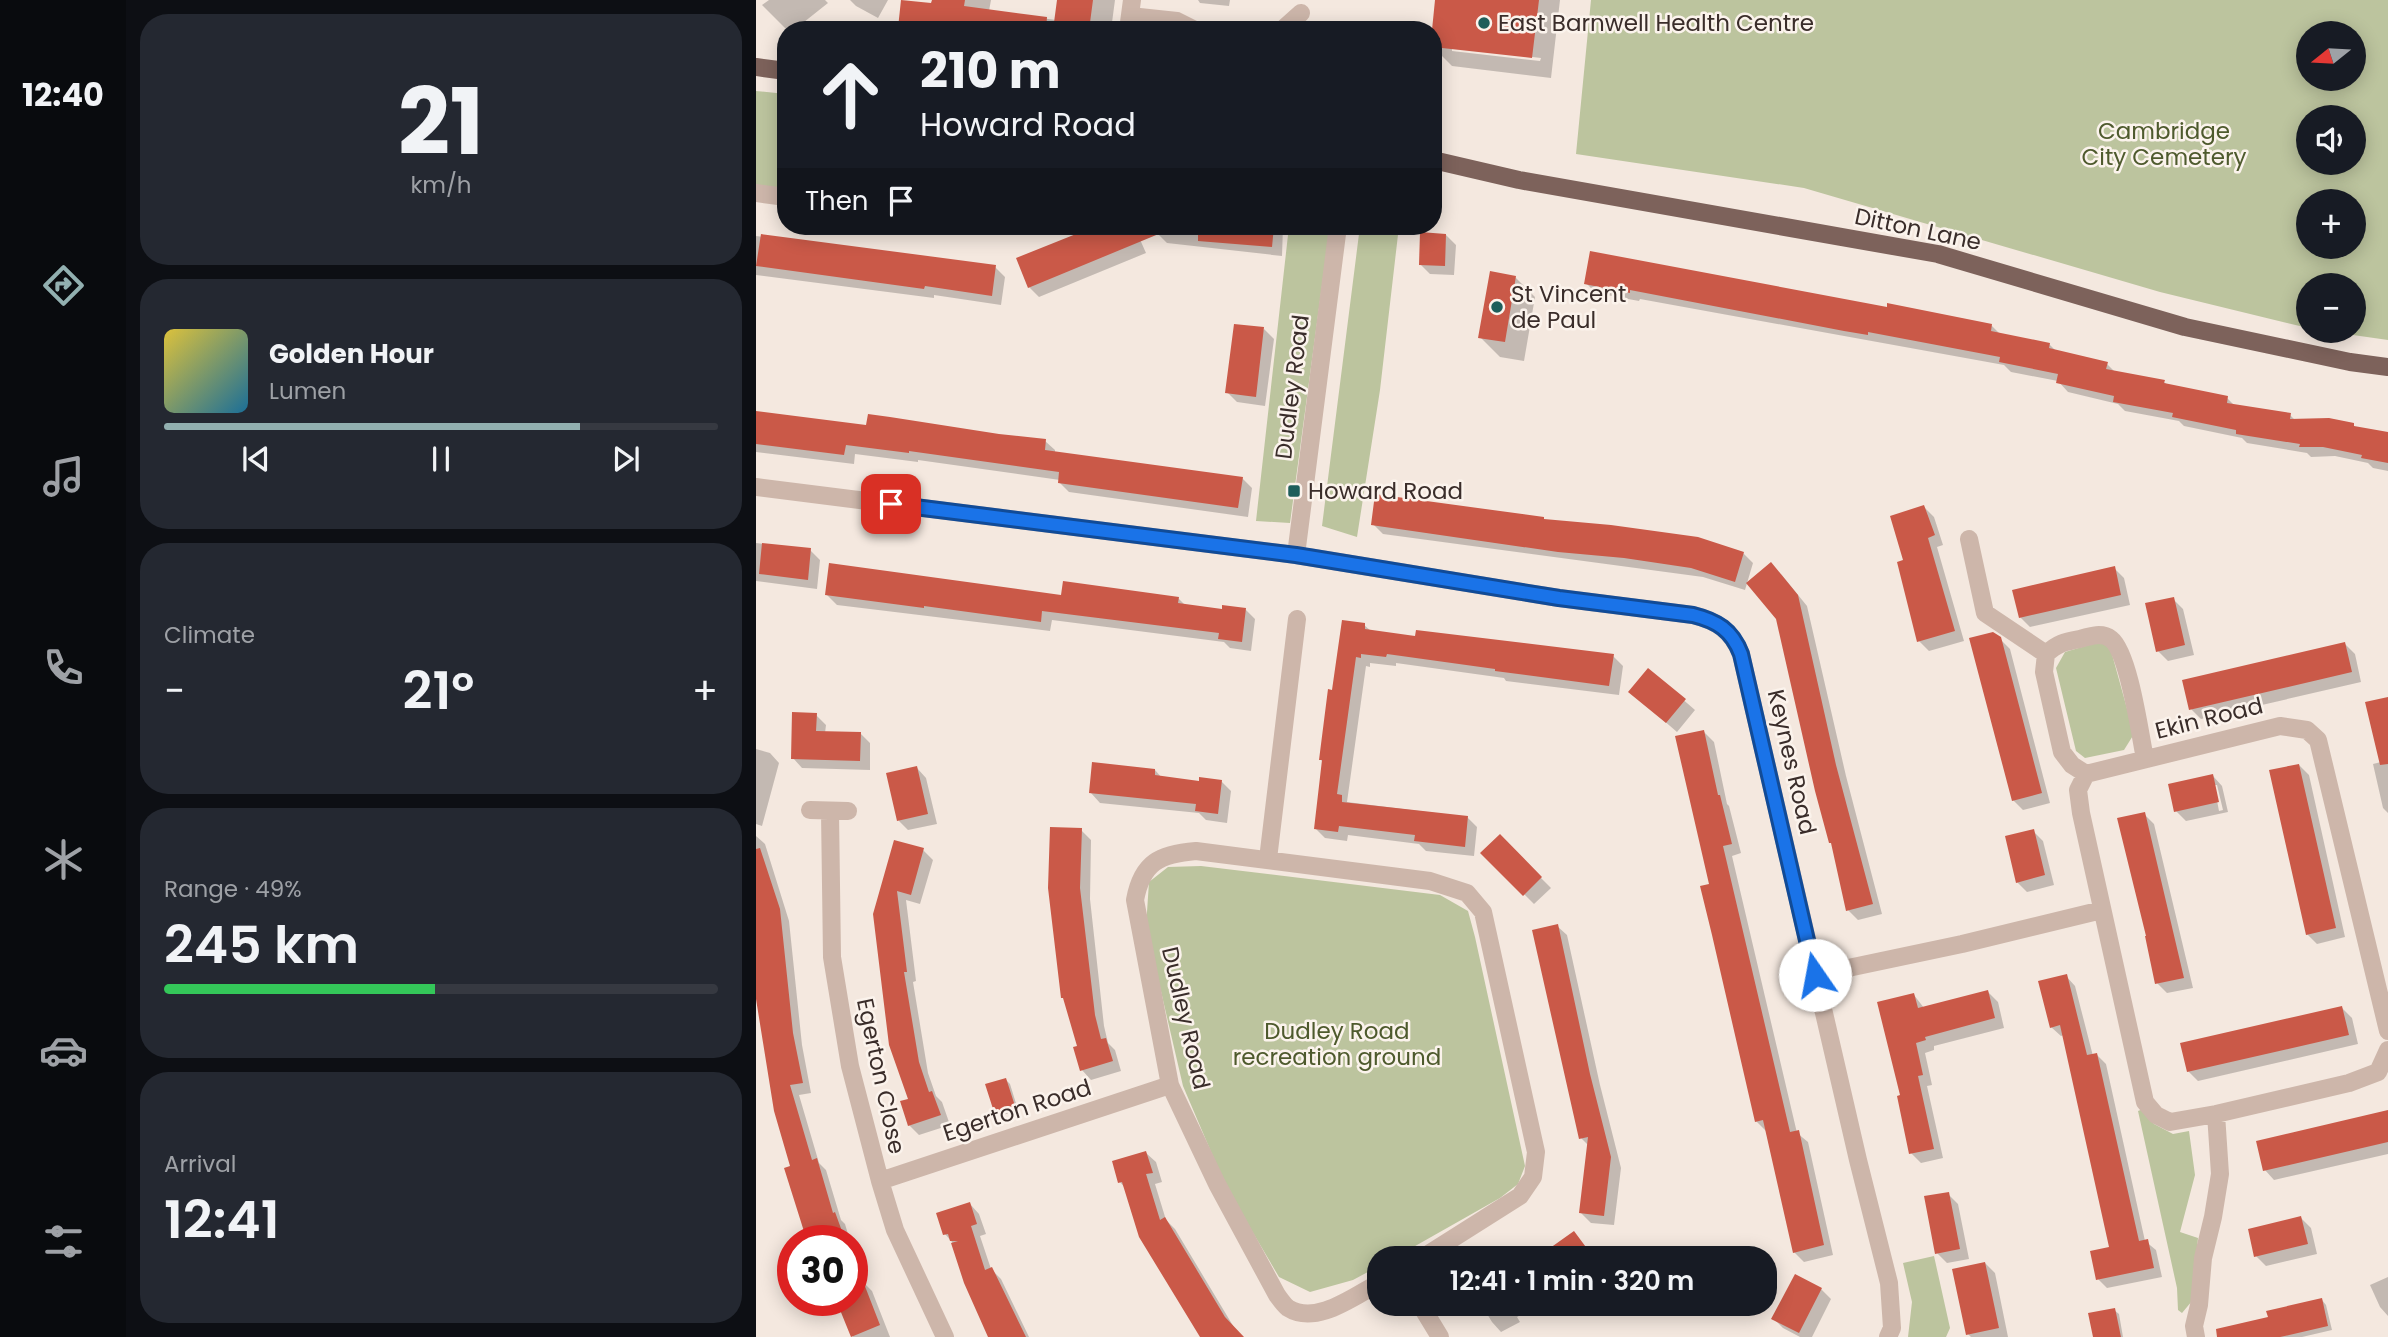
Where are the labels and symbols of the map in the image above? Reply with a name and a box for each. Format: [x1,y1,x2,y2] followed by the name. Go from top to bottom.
[1498,7,1814,39] place label: East Barnwell Health Centre
[1476,15,1492,31] marker: East Barnwell Health Centre
[2296,21,2366,91] north arrow
[2081,115,2247,173] park label: Cambridge City Cemetery
[1852,200,1984,258] street label: Ditton Lane
[1511,278,1626,336] place label: St Vincent de Paul
[1489,299,1505,315] marker: St Vincent de Paul
[1267,313,1317,461] street label: Dudley Road
[861,474,921,534] pin
[1308,475,1463,507] place label: Howard Road
[1286,483,1302,499] marker: Howard Road
[1760,686,1824,838] street label: Keynes Road
[2152,689,2266,747] street label: Ekin Road
[1778,938,1852,1012] position arrow
[1154,944,1218,1092] street label: Dudley Road
[849,995,913,1157] street label: Egerton Close
[1233,1015,1441,1073] park label: Dudley Road recreation ground
[939,1071,1095,1149] street label: Egerton Road
[777,1225,868,1316] speed limit sign: 30

